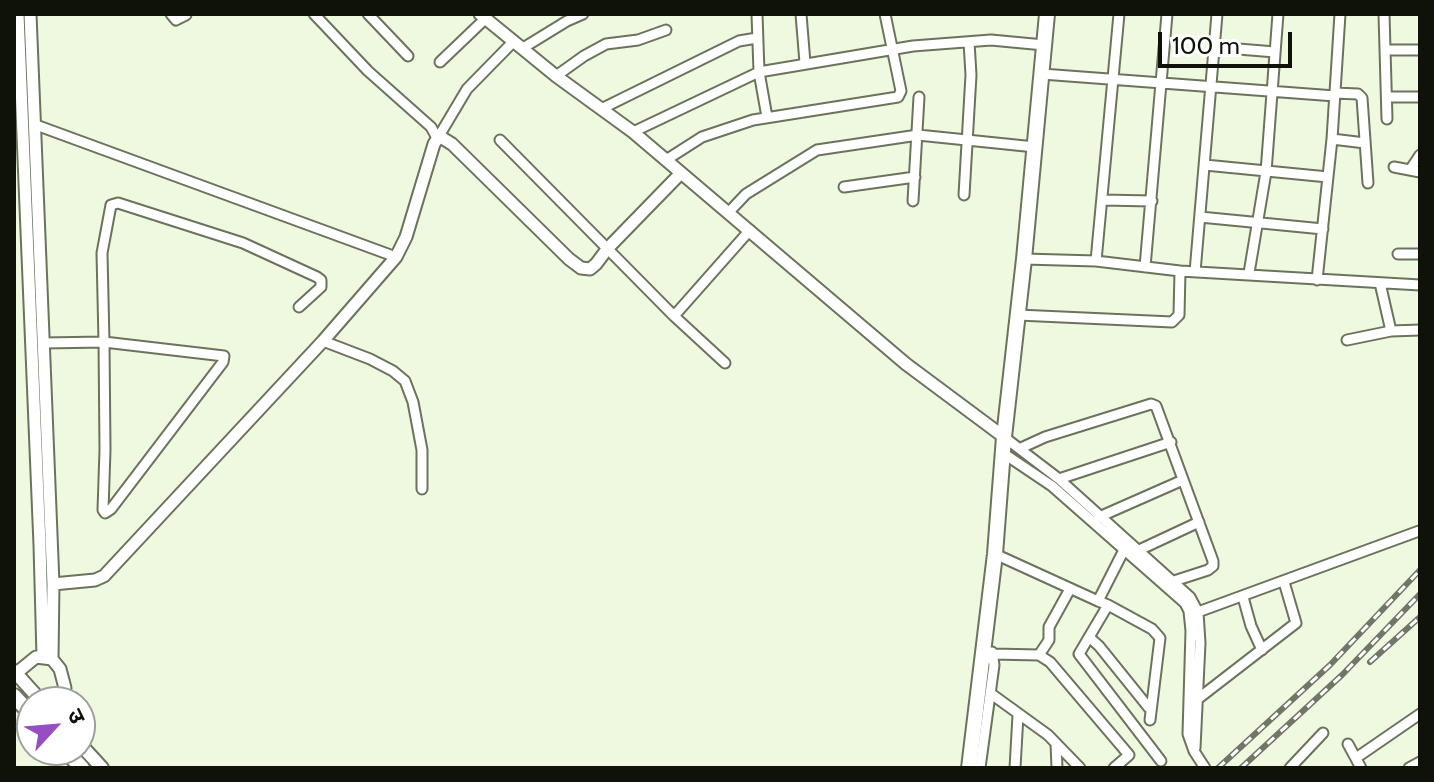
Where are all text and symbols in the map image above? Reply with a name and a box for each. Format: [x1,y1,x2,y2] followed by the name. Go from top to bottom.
[1162,16,1296,66] scale bar
[1172,31,1240,60] text: 100 m
[16,686,96,766] north arrow
[61,704,91,728] text: उ

